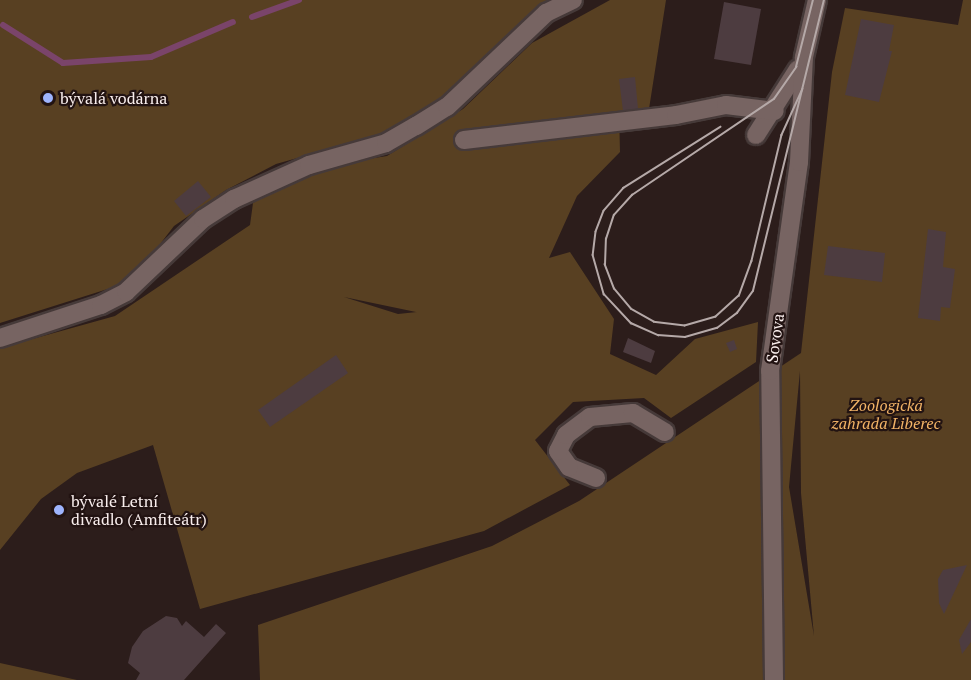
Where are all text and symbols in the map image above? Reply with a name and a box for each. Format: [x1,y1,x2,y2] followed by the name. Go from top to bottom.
[60,88,167,108] place label: bývalá vodárna
[41,91,55,105] marker: bývalá vodárna
[762,312,788,364] street label: Sovova
[832,395,940,433] park label: Zoologická zahrada Liberec
[71,491,207,529] place label: bývalé Letní divadlo (Amfiteátr)
[52,503,66,517] marker: bývalé Letní divadlo (Amfiteátr)

